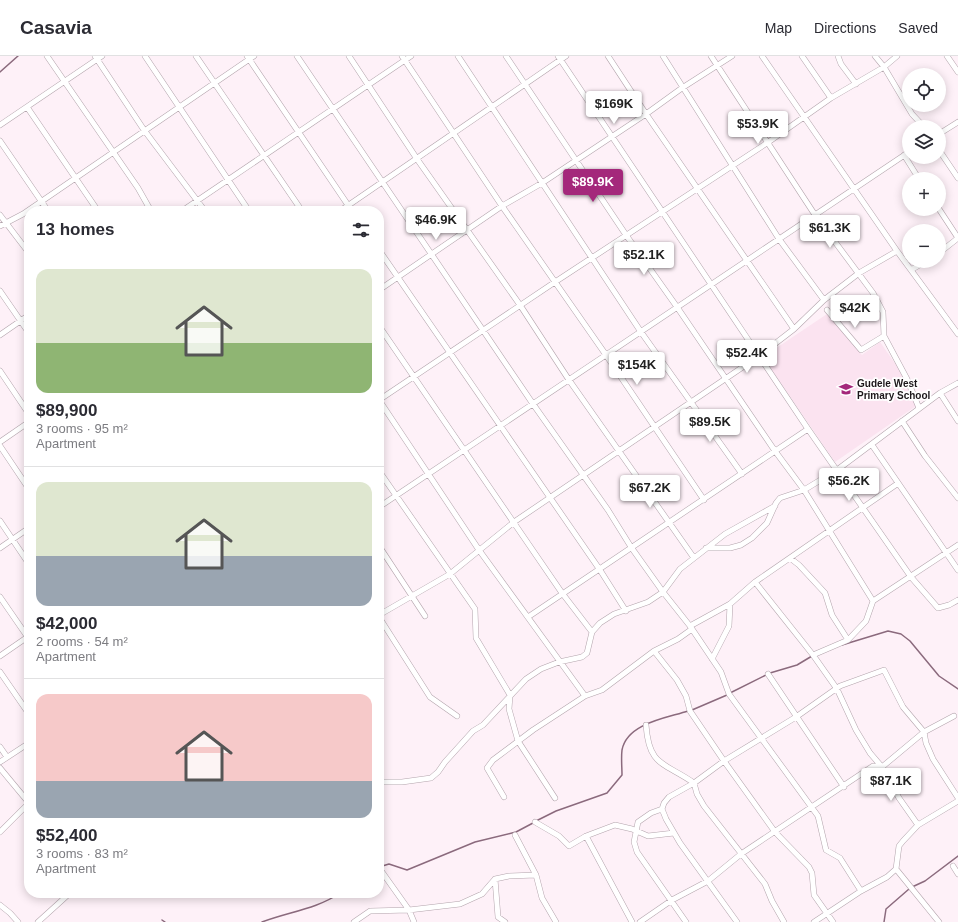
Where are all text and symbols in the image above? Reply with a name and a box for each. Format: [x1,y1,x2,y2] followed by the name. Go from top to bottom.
[20,17,92,38] text: Casavia
[765,20,792,36] text: Map
[814,20,876,36] text: Directions
[898,20,938,36] text: Saved
[902,68,946,268] map controls
[902,68,946,112] button: locate
[586,91,642,125] pin: $169K
[595,96,633,111] text: $169K
[725,111,791,145] pin: $53.9K
[737,116,779,131] text: $53.9K
[902,120,946,164] button: layers
[560,169,626,203] pin: $89.9K
[902,172,946,216] button: +
[572,174,614,189] text: $89.9K
[403,207,469,241] pin: $46.9K
[415,212,457,227] text: $46.9K
[797,215,863,249] pin: $61.3K
[350,219,372,241] icon: filters
[36,220,114,239] text: 13 homes
[809,220,851,235] text: $61.3K
[902,224,946,268] button: −
[611,242,677,276] pin: $52.1K
[623,247,665,262] text: $52.1K
[168,295,240,367] icon: home
[831,295,879,329] pin: $42K
[839,300,871,315] text: $42K
[714,340,780,374] pin: $52.4K
[726,345,768,360] text: $52.4K
[609,352,665,386] pin: $154K
[618,357,656,372] text: $154K
[857,378,931,401] place label: Gudele West Primary School
[838,381,854,397] school or university icon: Gudele West Primary School
[36,401,97,420] text: $89,900
[677,409,743,443] pin: $89.5K
[689,414,731,429] text: $89.5K
[36,421,128,436] text: 3 rooms · 95 m²
[36,436,96,451] text: Apartment
[816,468,882,502] pin: $56.2K
[828,473,870,488] text: $56.2K
[617,475,683,509] pin: $67.2K
[629,480,671,495] text: $67.2K
[168,508,240,580] icon: home
[36,614,97,633] text: $42,000
[36,634,128,649] text: 2 rooms · 54 m²
[36,649,96,664] text: Apartment
[168,720,240,792] icon: home
[858,768,924,802] pin: $87.1K
[870,773,912,788] text: $87.1K
[36,826,97,845] text: $52,400
[36,846,128,861] text: 3 rooms · 83 m²
[36,861,96,876] text: Apartment

